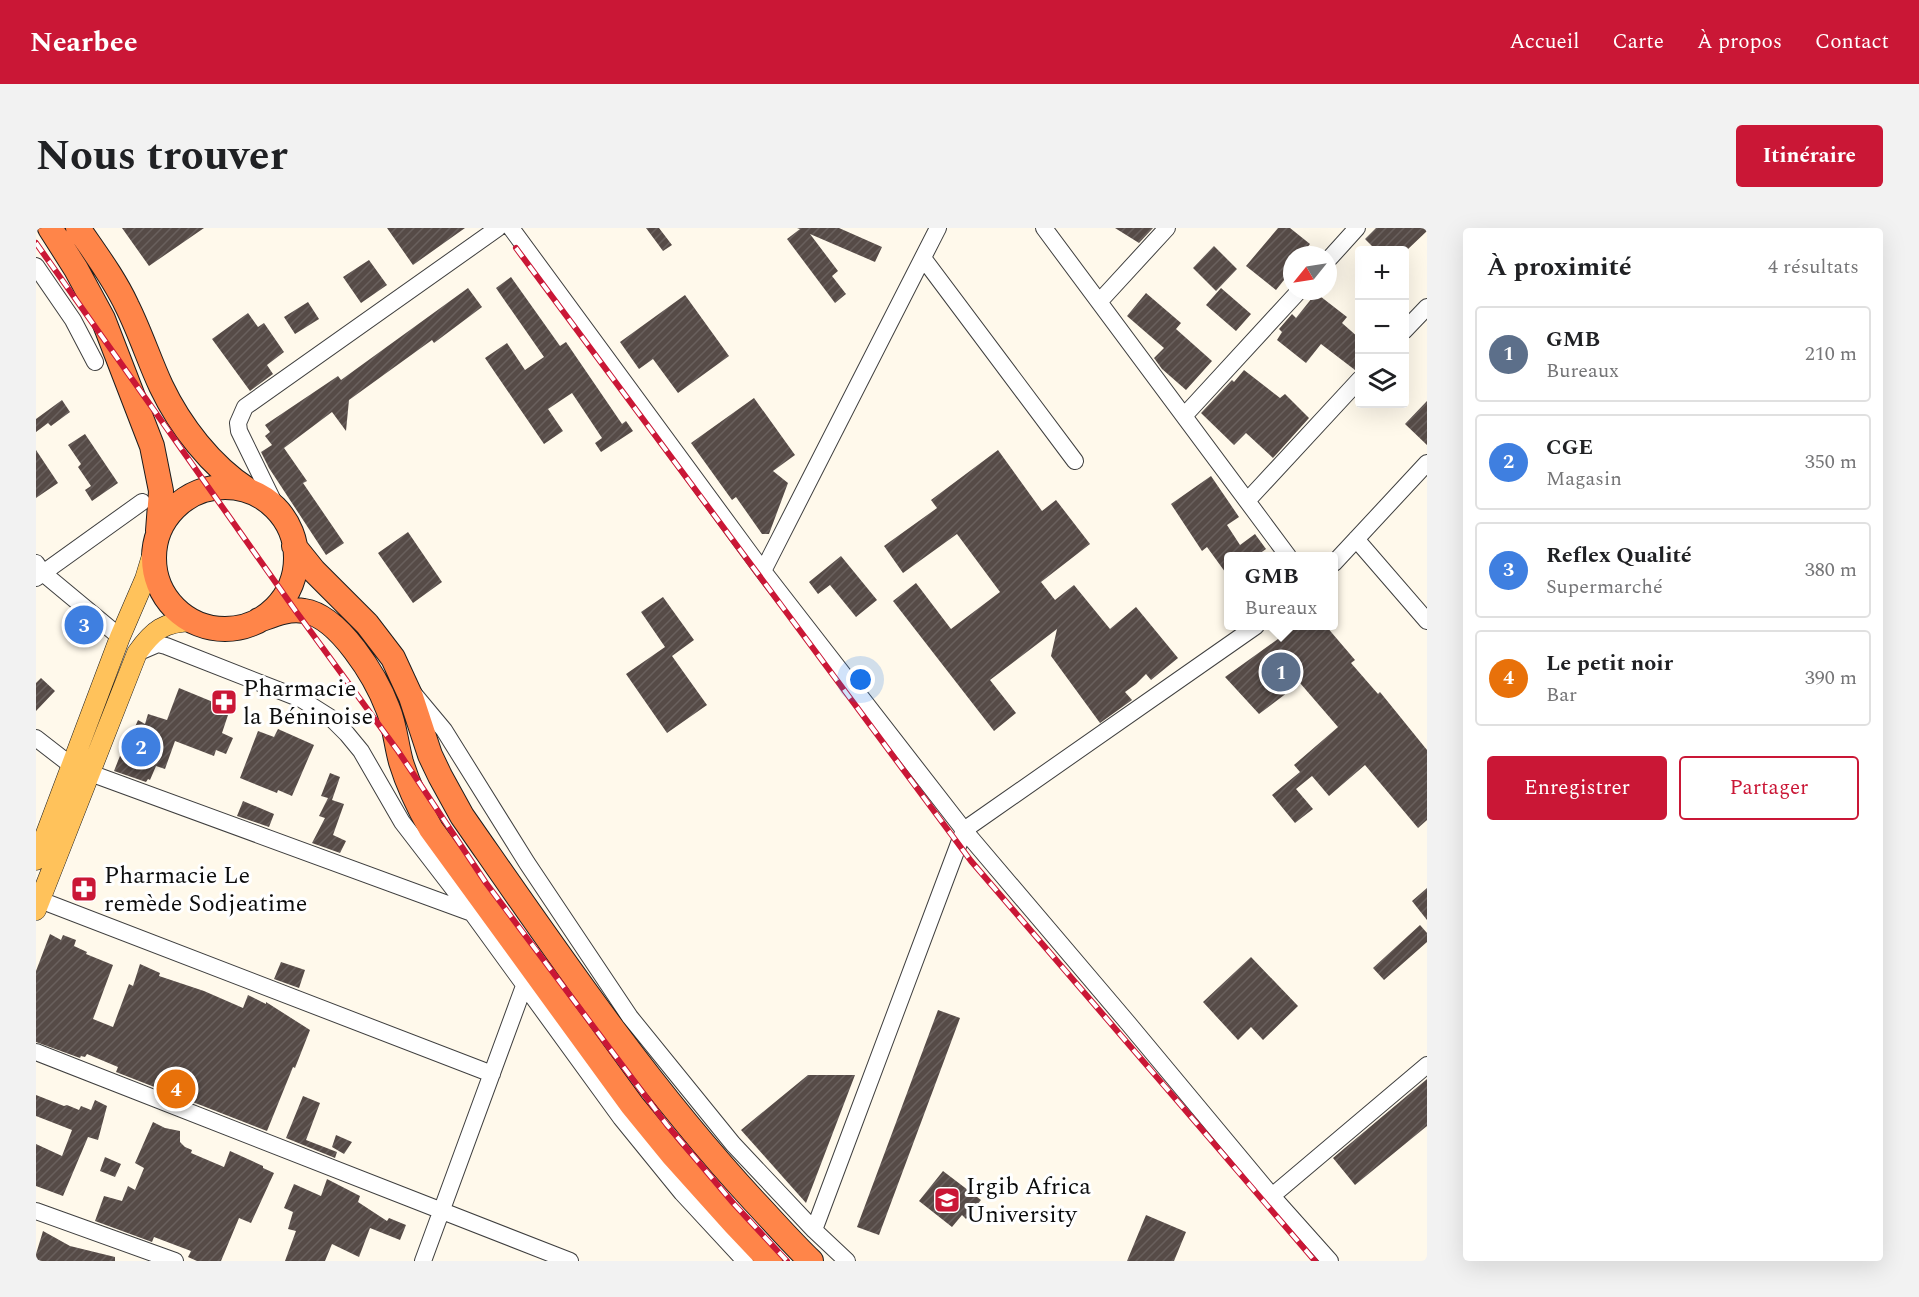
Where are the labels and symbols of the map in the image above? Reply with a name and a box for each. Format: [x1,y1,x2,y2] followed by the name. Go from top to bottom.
[1283,246,1337,300] north arrow
[64,602,104,648] pin: 3
[1262,650,1300,694] pin: 1
[846,665,875,694] your location
[243,671,373,735] place label: Pharmacie la Béninoise
[209,687,239,717] pharmacy icon: Pharmacie la Béninoise
[122,724,160,770] pin: 2
[104,858,307,922] place label: Pharmacie Le remède Sodjeatime
[69,874,99,904] pharmacy icon: Pharmacie Le remède Sodjeatime
[156,1066,196,1112] pin: 4
[966,1169,1091,1233] place label: Irgib Africa University
[932,1185,962,1215] school or university icon: Irgib Africa University

